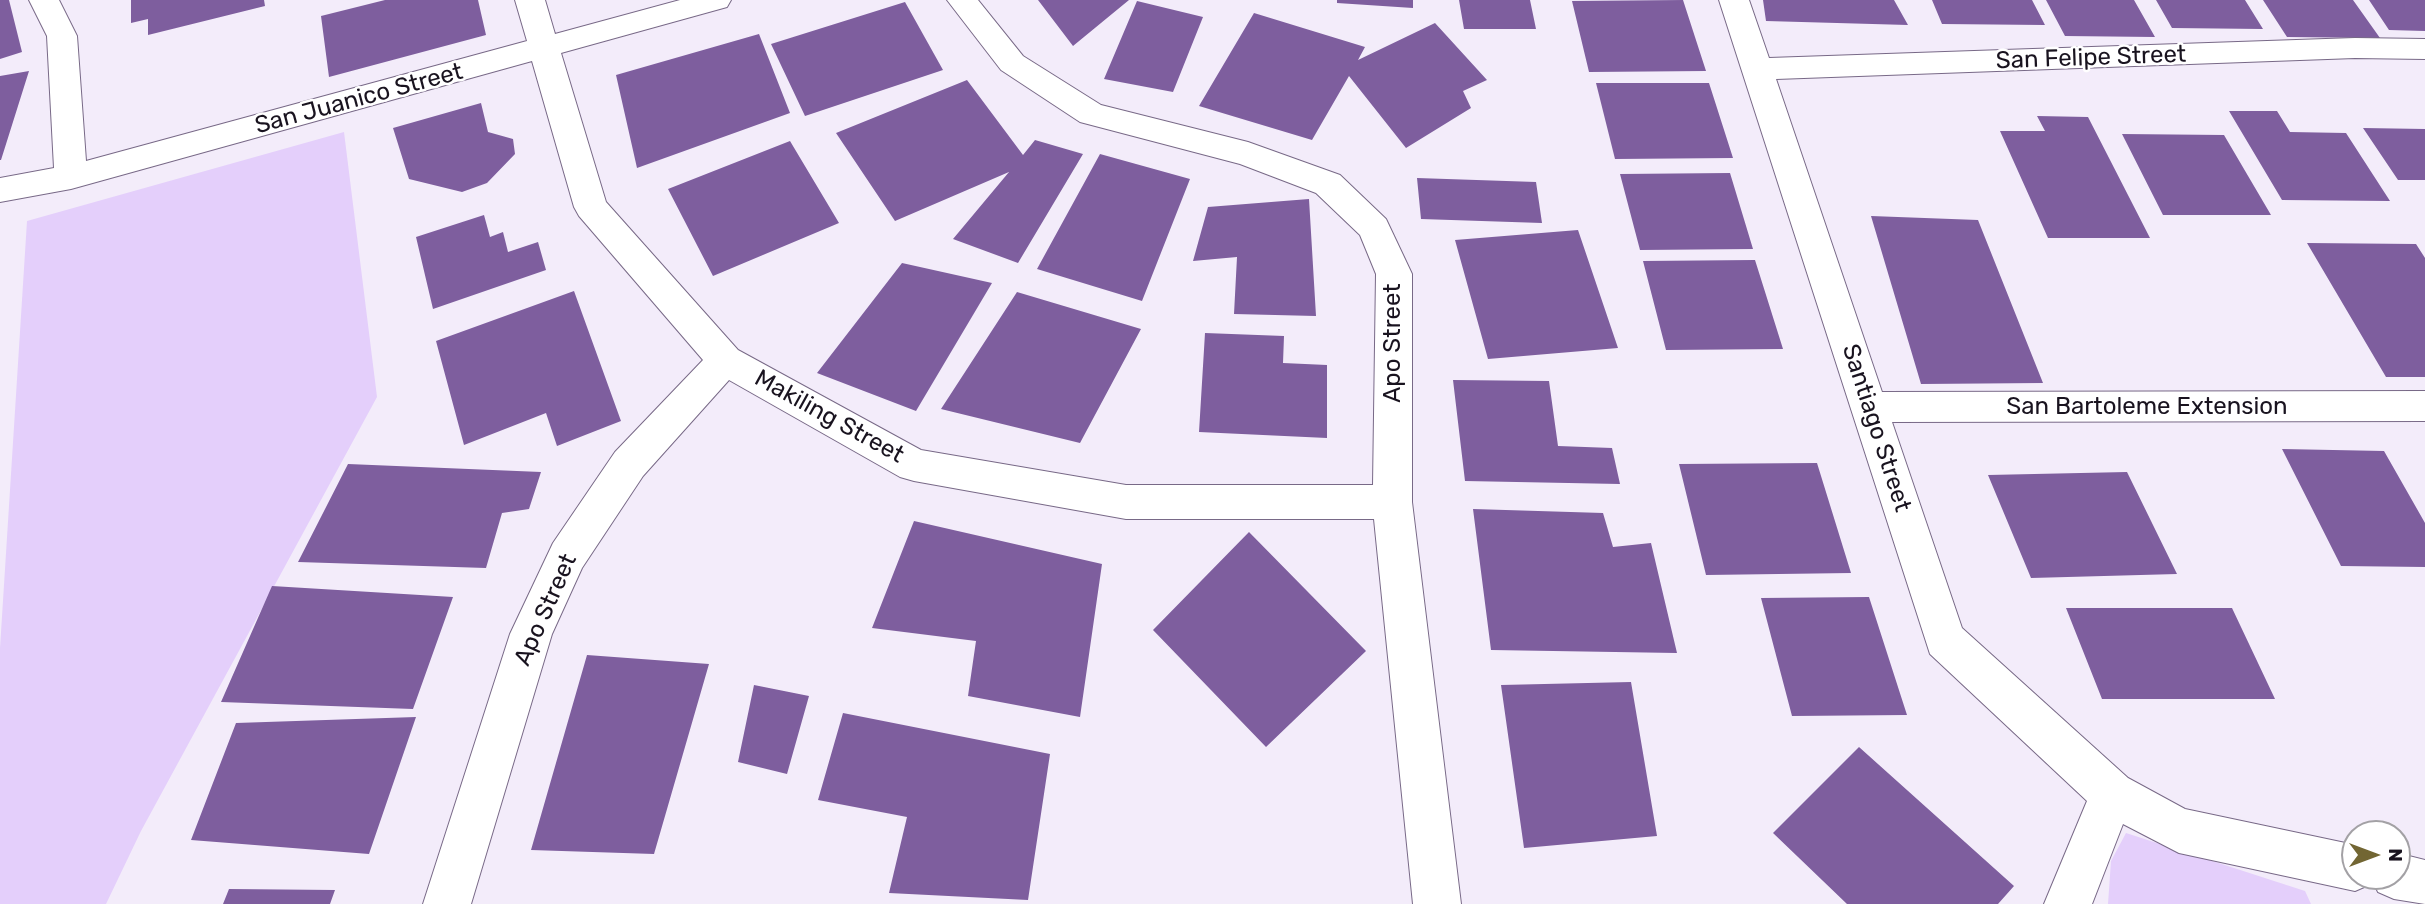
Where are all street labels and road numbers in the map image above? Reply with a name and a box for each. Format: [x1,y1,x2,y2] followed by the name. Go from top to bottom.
[1995,40,2187,76] street label: San Felipe Street
[252,57,466,141] street label: San Juanico Street
[1379,283,1407,403] street label: Apo Street
[1835,341,1917,515] street label: Santiago Street
[749,364,909,470] street label: Makiling Street
[2006,393,2288,421] street label: San Bartoleme Extension
[509,550,583,670] street label: Apo Street

